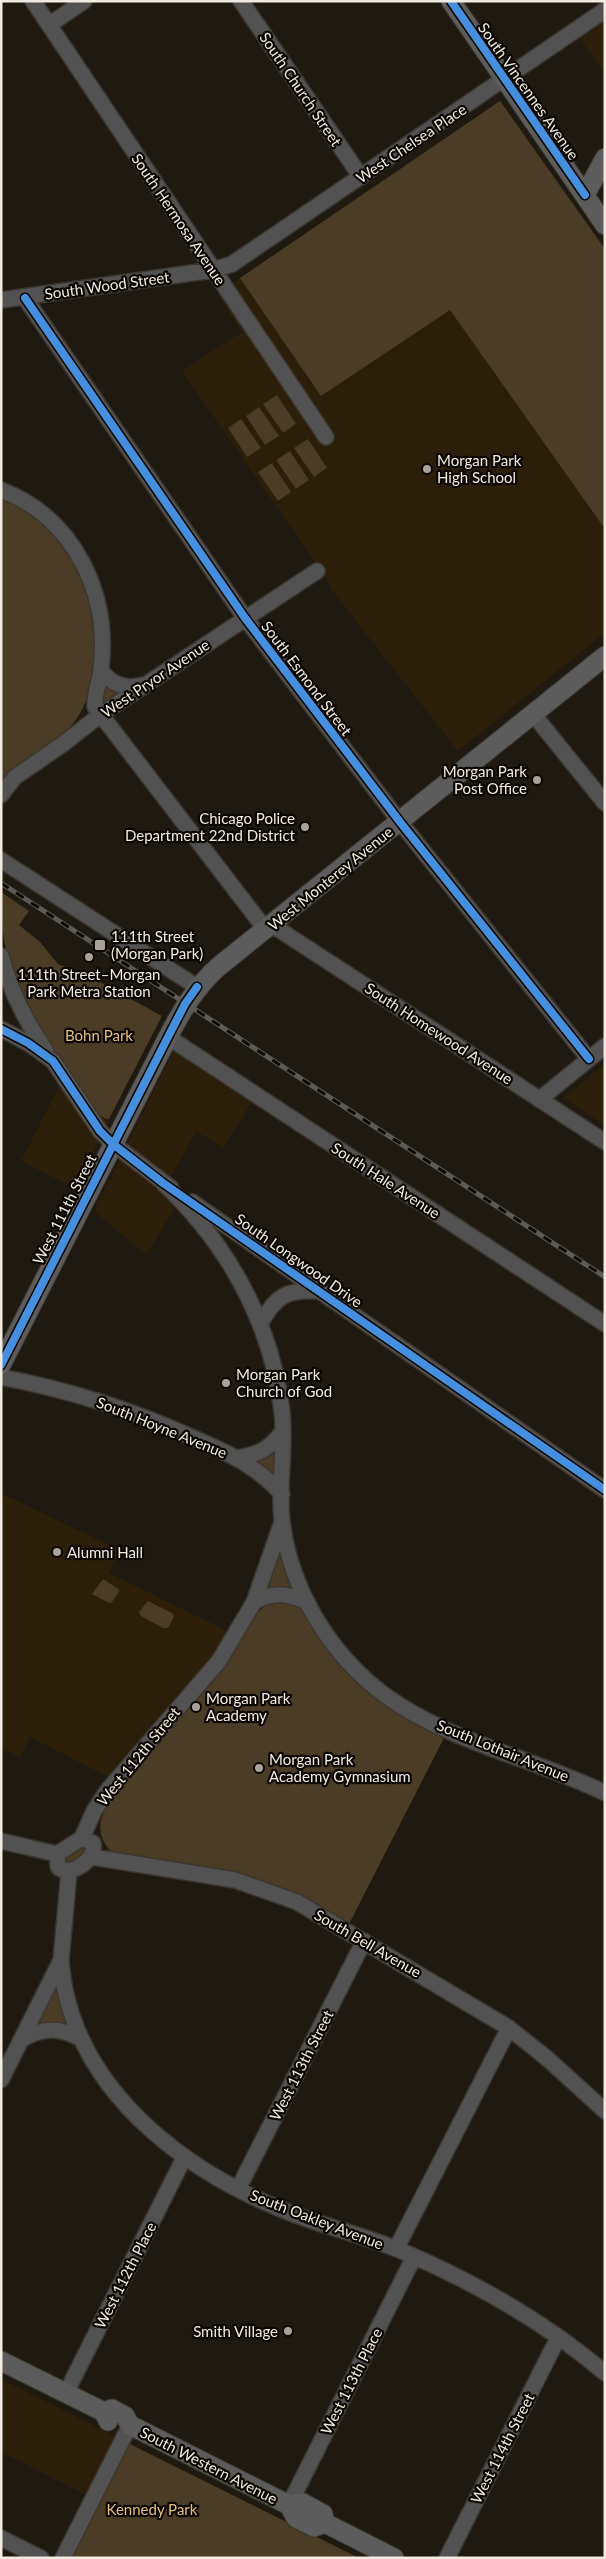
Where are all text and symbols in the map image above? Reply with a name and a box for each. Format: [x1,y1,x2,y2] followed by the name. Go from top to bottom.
[475,19,583,163] street label: South Vincennes Avenue
[256,29,346,150] street label: South Church Street
[353,99,469,186] street label: West Chelsea Place
[128,150,230,288] street label: South Hermosa Avenue
[43,267,171,303] street label: South Wood Street
[437,451,522,486] place label: Morgan Park High School
[421,463,433,475] marker: Morgan Park High School
[258,617,356,739] street label: South Esmond Street
[97,635,213,721] street label: West Pryor Avenue
[443,762,527,797] place label: Morgan Park Post Office
[531,774,543,786] marker: Morgan Park Post Office
[125,809,296,844] place label: Chicago Police Department 22nd District
[299,821,311,833] marker: Chicago Police Department 22nd District
[264,822,396,934] street label: West Monterey Avenue
[111,927,203,962] place label: 111th Street (Morgan Park)
[93,938,107,952] marker: 111th Street (Morgan Park)
[83,951,95,963] marker: 111th Street–Morgan Park Metra Station
[18,965,161,1000] place label: 111th Street–Morgan Park Metra Station
[362,978,516,1088] street label: South Homewood Avenue
[65,1026,133,1044] park label: Bohn Park
[328,1138,444,1222] street label: South Hale Avenue
[28,1150,100,1267] street label: West 111th Street
[232,1209,366,1311] street label: South Longwood Drive
[236,1365,332,1400] place label: Morgan Park Church of God
[220,1377,232,1389] marker: Morgan Park Church of God
[94,1393,230,1461] street label: South Hoyne Avenue
[67,1543,143,1561] place label: Alumni Hall
[51,1546,63,1558] marker: Alumni Hall
[206,1689,291,1724] place label: Morgan Park Academy
[190,1701,202,1713] marker: Morgan Park Academy
[93,1703,184,1809] street label: West 112th Street
[434,1715,572,1785] street label: South Lothair Avenue
[269,1750,411,1785] place label: Morgan Park Academy Gymnasium
[253,1762,265,1774] marker: Morgan Park Academy Gymnasium
[311,1905,425,1981] street label: South Bell Avenue
[265,2006,337,2123] street label: West 113th Street
[248,2185,386,2253] street label: South Oakley Avenue
[90,2219,160,2331] street label: West 112th Place
[193,2322,278,2340] place label: Smith Village
[282,2325,294,2337] marker: Smith Village
[316,2325,386,2437] street label: West 113th Place
[466,2389,538,2506] street label: West 114th Street
[137,2423,281,2507] street label: South Western Avenue
[107,2500,198,2518] park label: Kennedy Park

